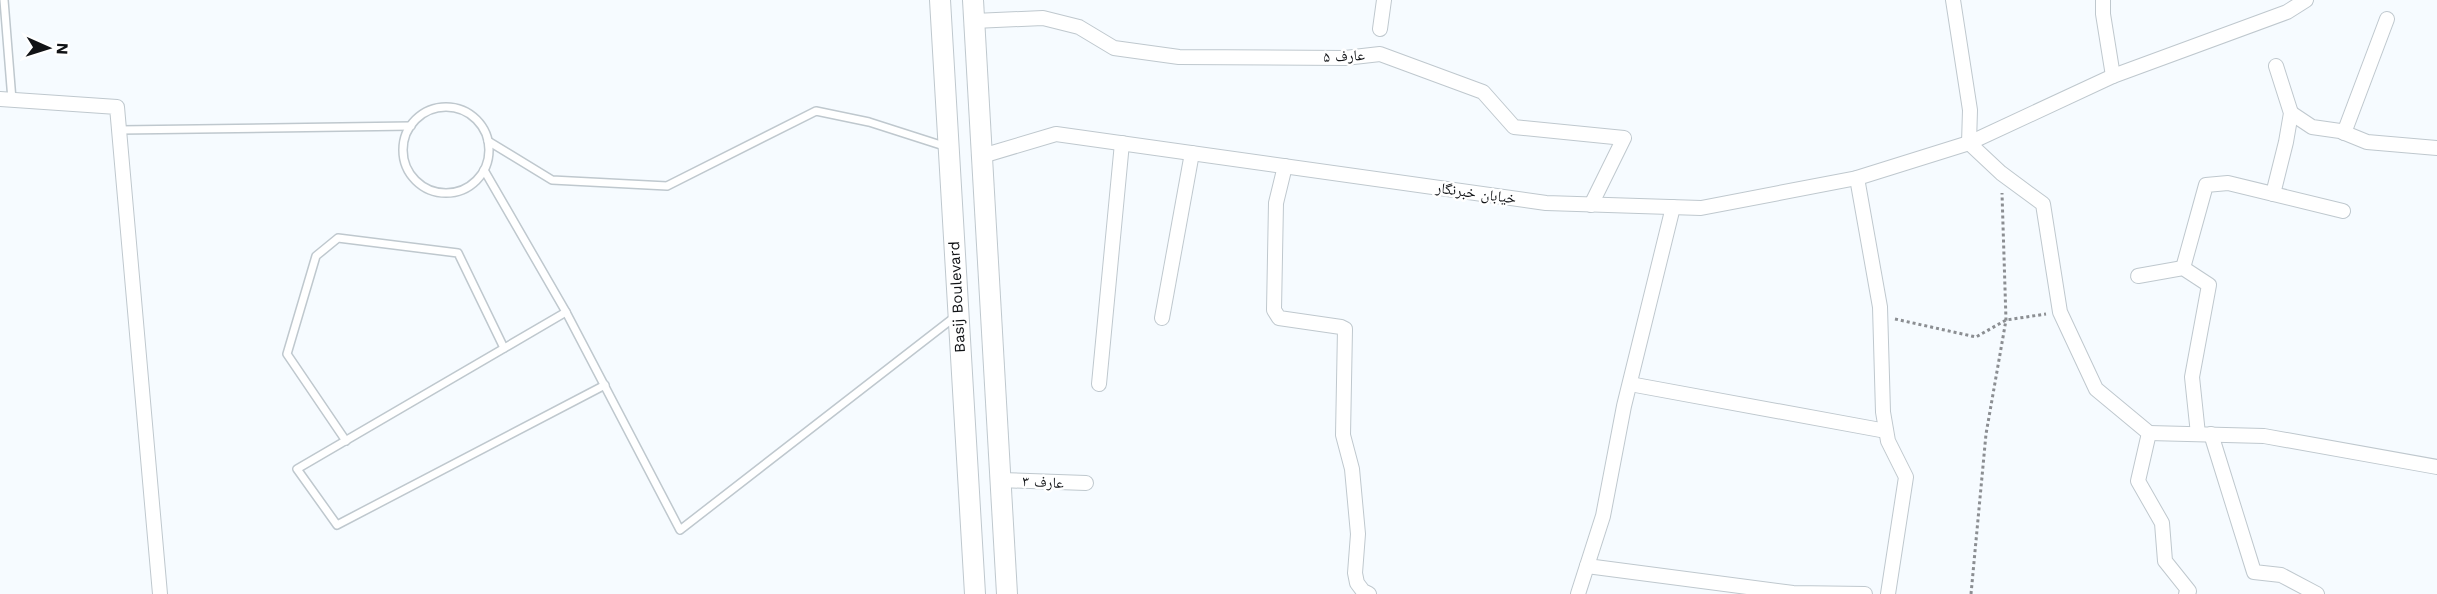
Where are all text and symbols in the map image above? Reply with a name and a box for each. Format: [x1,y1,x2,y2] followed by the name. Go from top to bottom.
[18,18,78,78] north arrow
[53,42,72,55] text: N
[1323,46,1366,66] street label: عارف ۵
[1433,178,1518,209] street label: خیابان خبرنگار
[945,241,969,353] street label: Basij Boulevard
[1022,472,1065,492] street label: عارف ۳

